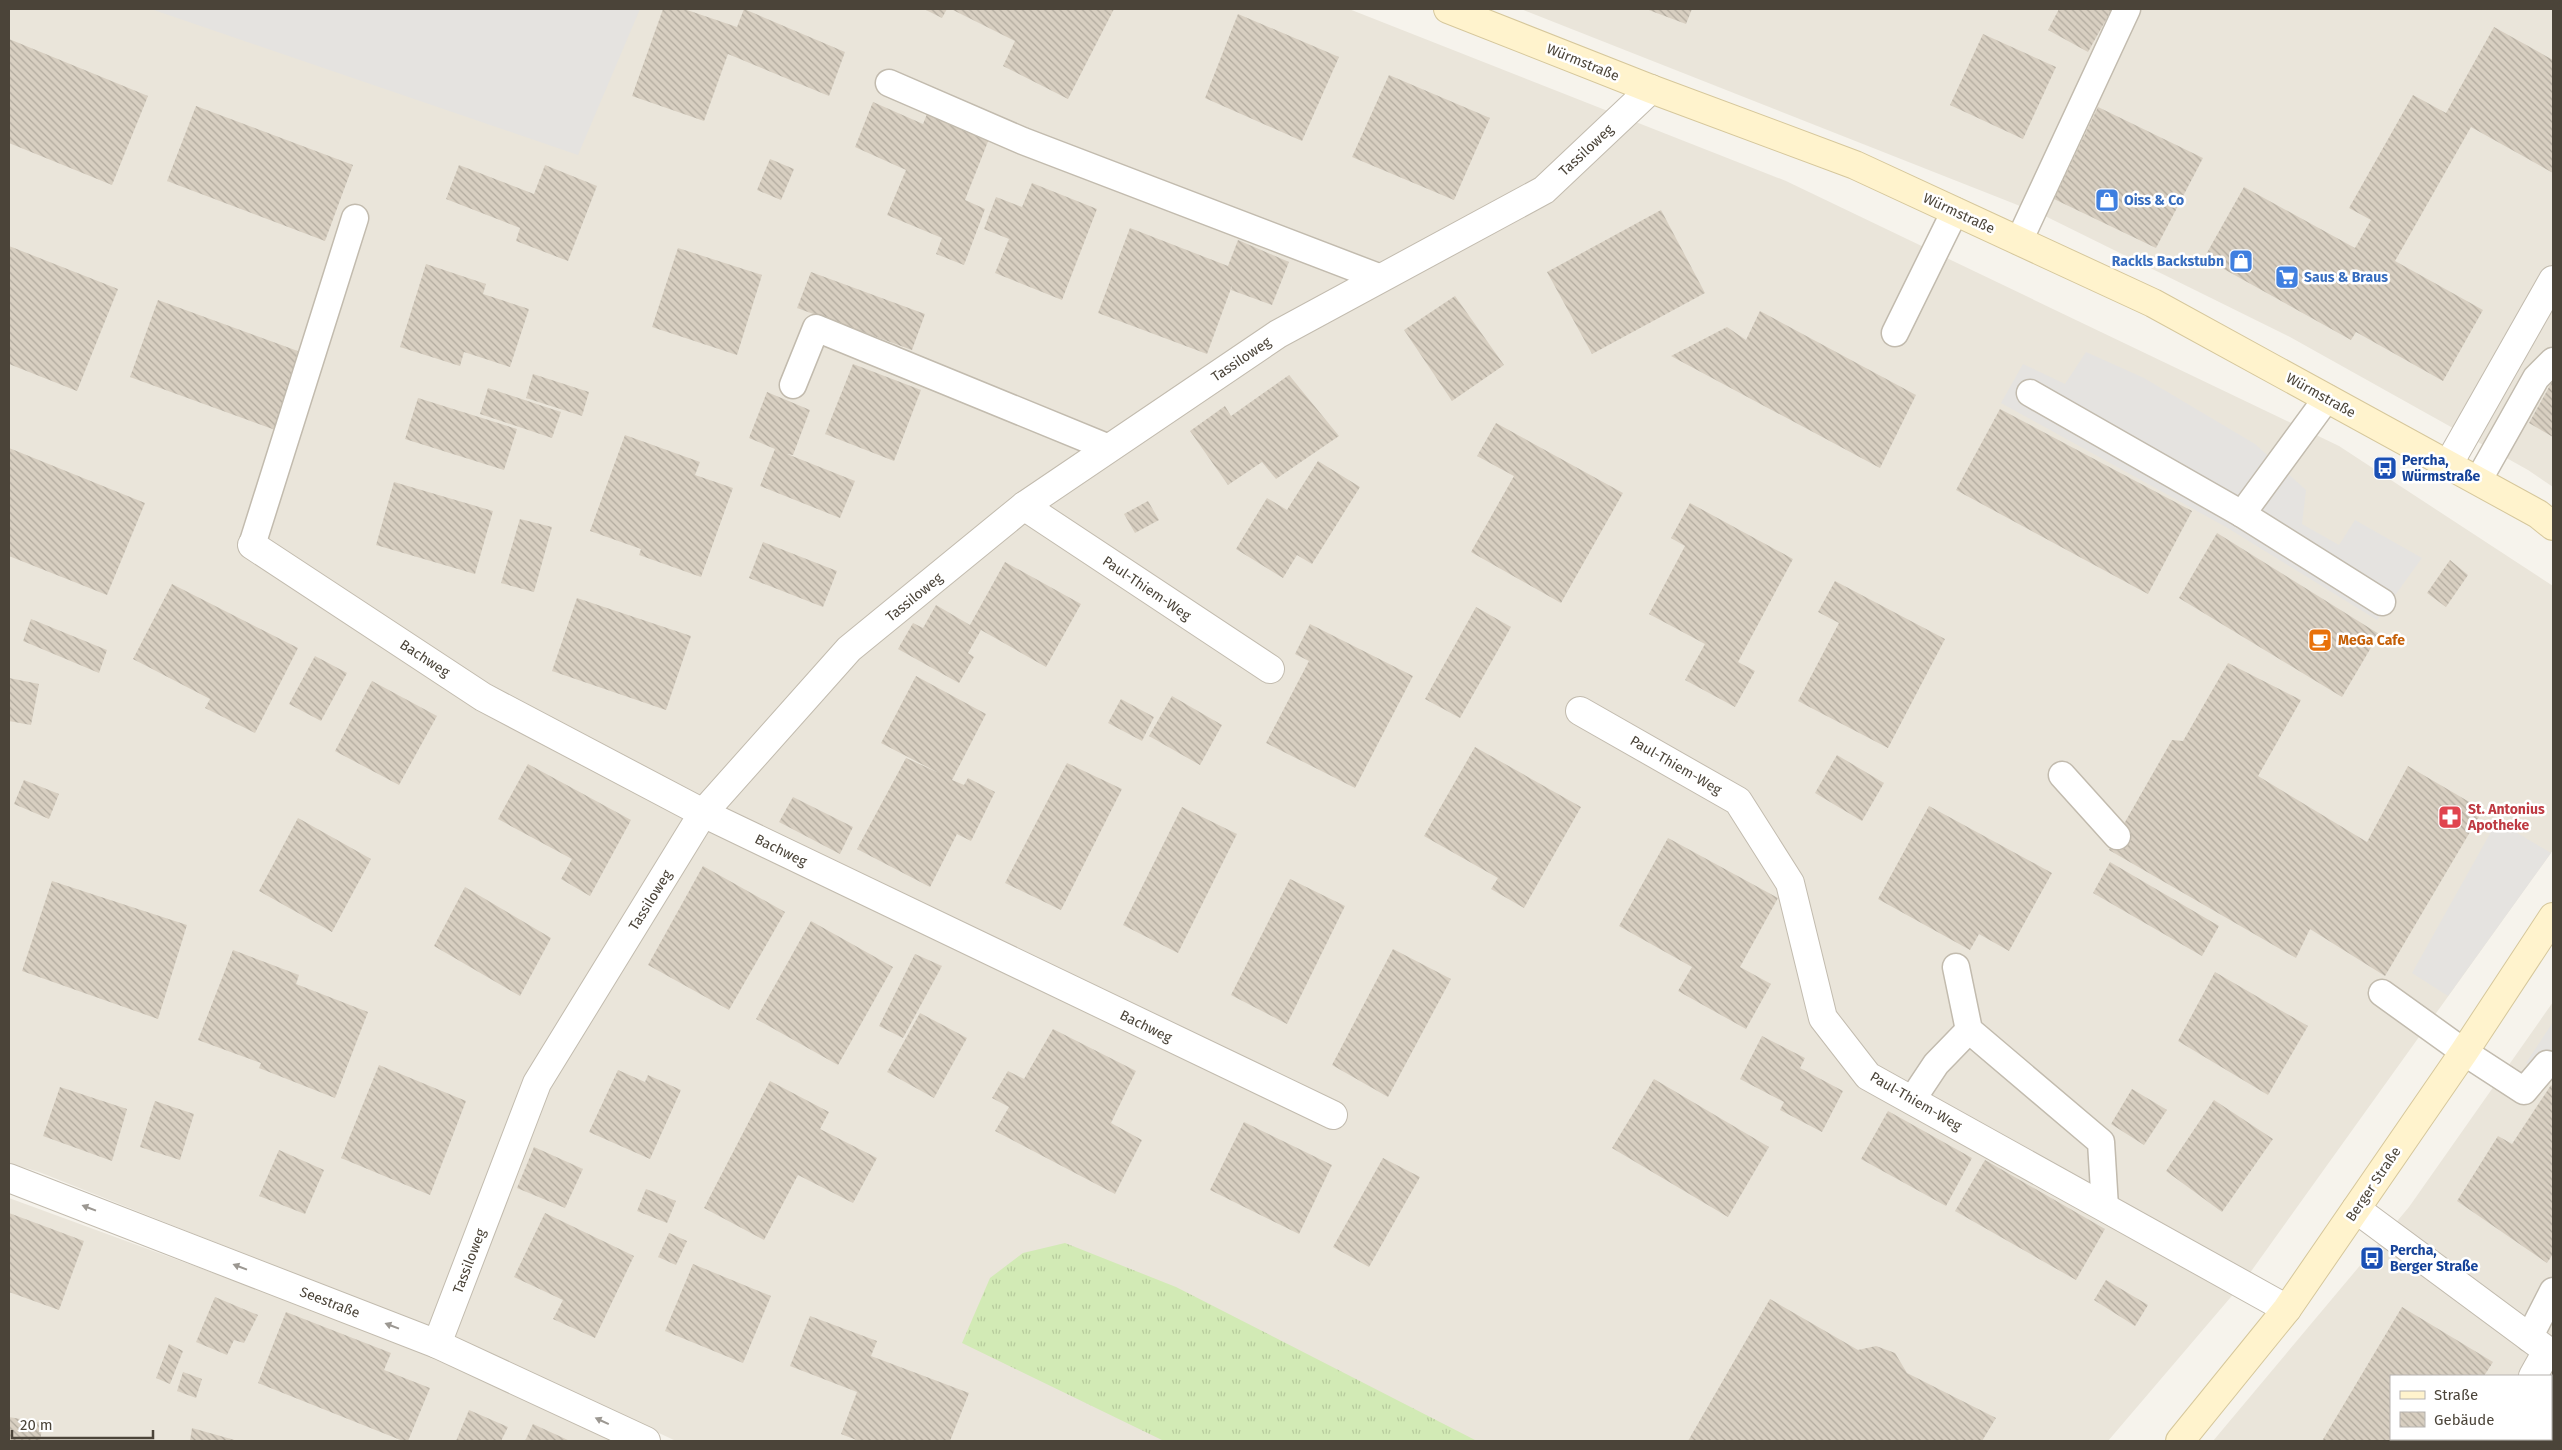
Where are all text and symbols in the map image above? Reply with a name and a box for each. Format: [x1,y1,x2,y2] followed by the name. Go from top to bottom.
[1544,40,1622,85] street label: Würmstraße
[1556,120,1618,180] street label: Tassiloweg
[2094,187,2120,213] shop icon: Oiss & Co
[1920,189,1997,237] street label: Würmstraße
[2124,192,2184,209] place label: Oiss & Co
[2228,248,2254,274] shop icon: Rackls Backstubn
[2112,253,2224,270] place label: Rackls Backstubn
[2274,264,2300,290] supermarket icon: Saus & Braus
[2304,269,2388,286] place label: Saus & Braus
[1208,333,1275,385] street label: Tassiloweg
[2283,369,2359,422] street label: Würmstraße
[2402,452,2481,485] place label: Percha, Würmstraße
[2372,455,2398,481] bus stop icon: Percha, Würmstraße
[1099,553,1195,625] street label: Paul-Thiem-Weg
[883,569,947,625] street label: Tassiloweg
[2307,627,2333,653] cafe icon: MeGa Cafe
[2338,632,2405,649] place label: MeGa Cafe
[397,636,453,681] street label: Bachweg
[1627,732,1725,799] street label: Paul-Thiem-Weg
[2467,801,2545,834] place label: St. Antonius Apotheke
[2437,804,2463,830] pharmacy icon: St. Antonius Apotheke
[752,831,810,871] street label: Bachweg
[625,866,676,934] street label: Tassiloweg
[1117,1007,1175,1047] street label: Bachweg
[1867,1068,1965,1135] street label: Paul-Thiem-Weg
[2342,1144,2405,1225] street label: Berger Straße
[82,1203,96,1211] one-way arrow
[449,1226,490,1296] street label: Tassiloweg
[2390,1242,2479,1275] place label: Percha, Berger Straße
[2359,1245,2385,1271] bus stop icon: Percha, Berger Straße
[232,1263,247,1271] one-way arrow
[297,1283,362,1322] street label: Seestraße
[384,1322,399,1329] one-way arrow
[2390,1375,2552,1440] legend
[2434,1386,2478,1404] text: Straße
[12,1408,154,1440] scale bar
[2434,1411,2494,1429] text: Gebäude
[20,1416,53,1434] text: 20 m
[595,1416,609,1424] one-way arrow

